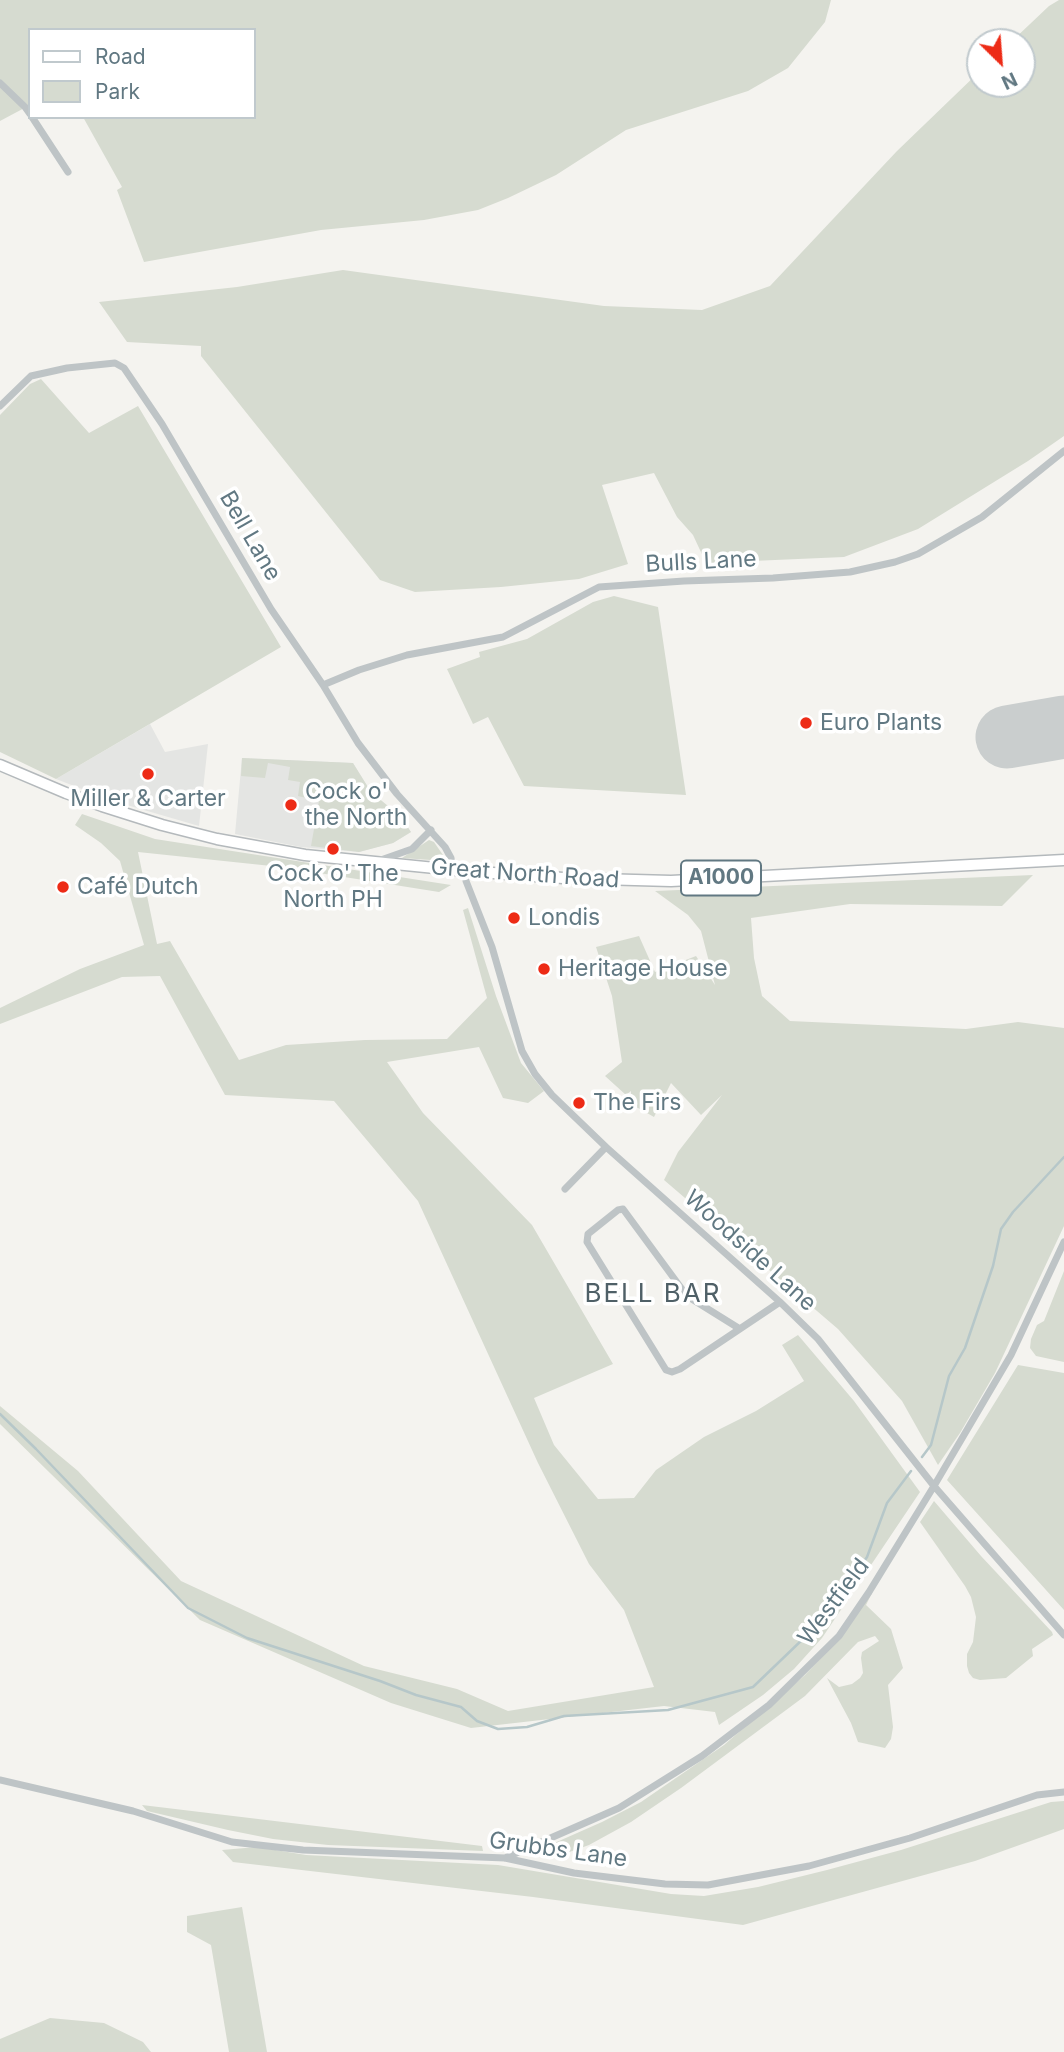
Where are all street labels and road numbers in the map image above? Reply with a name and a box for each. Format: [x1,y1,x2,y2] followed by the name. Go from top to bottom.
[213,486,287,586] street label: Bell Lane
[645,545,757,579] street label: Bulls Lane
[430,854,620,894] street label: Great North Road
[681,860,761,896] road number: A1000
[678,1185,822,1317] street label: Woodside Lane
[793,1553,875,1651] street label: Westfield
[487,1827,629,1873] street label: Grubbs Lane

